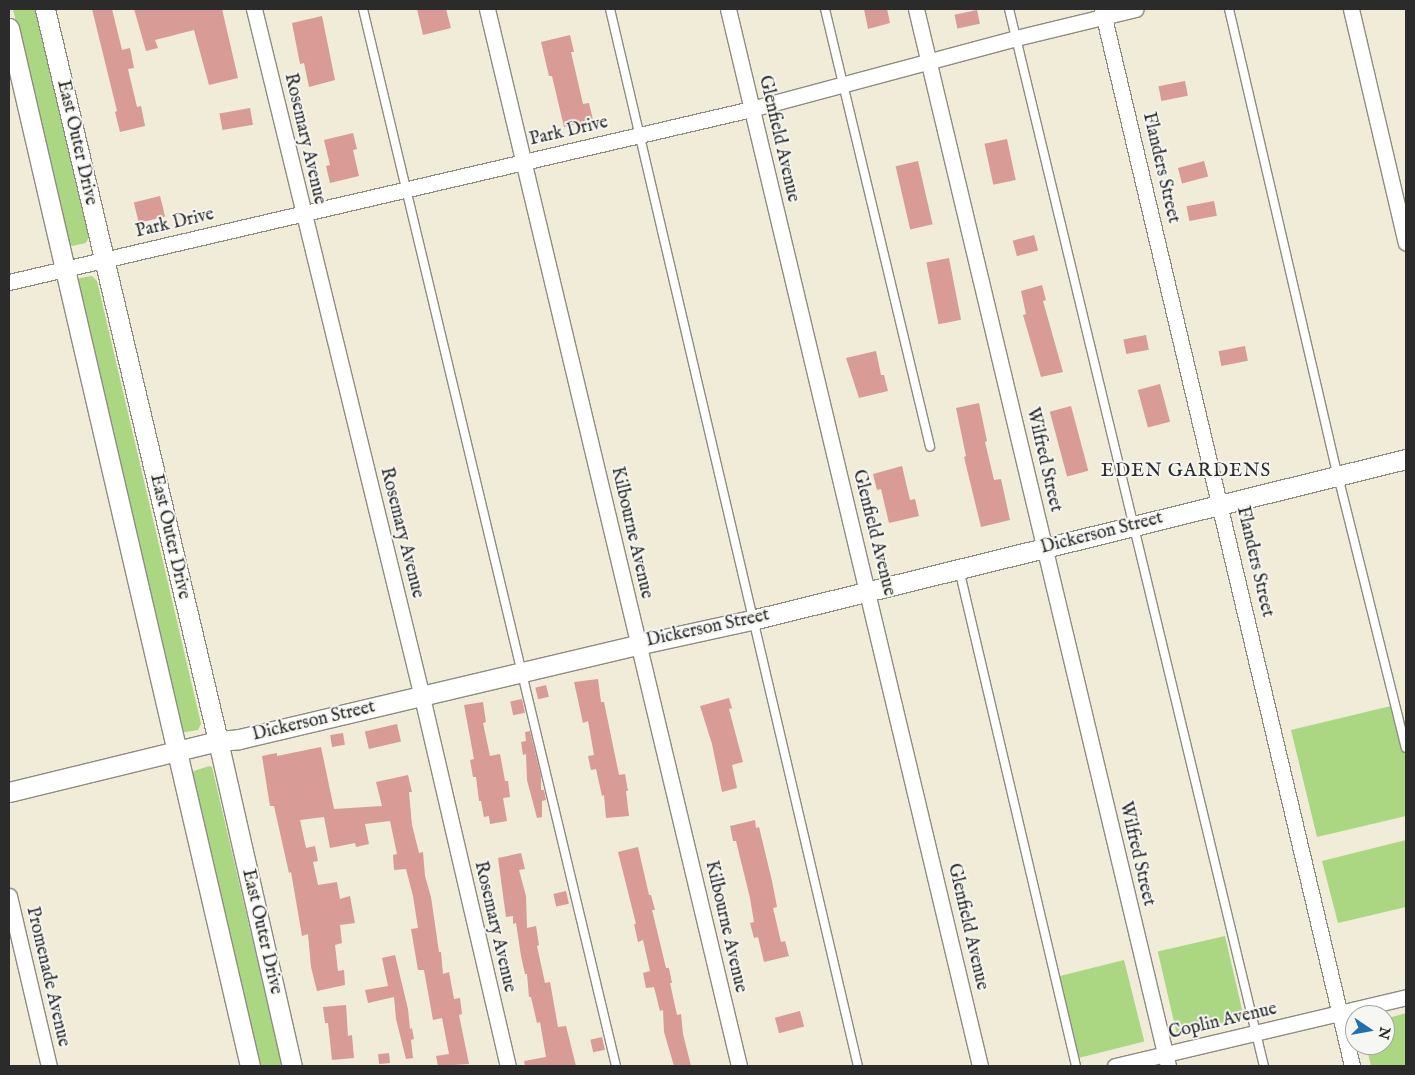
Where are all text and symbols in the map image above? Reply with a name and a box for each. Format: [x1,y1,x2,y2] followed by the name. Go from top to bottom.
[278,71,330,207] street label: Rosemary Avenue
[753,74,803,204] street label: Glenfield Avenue
[51,78,101,208] street label: East Outer Drive
[1137,110,1183,226] street label: Flanders Street
[528,112,610,152] street label: Park Drive
[134,204,216,244] street label: Park Drive
[1020,406,1066,514] street label: Wilfred Street
[1099,461,1273,483] district label: EDEN GARDENS
[374,465,428,601] street label: Rosemary Avenue
[605,465,657,601] street label: Kilbourne Avenue
[847,468,899,598] street label: Glenfield Avenue
[144,472,194,602] street label: East Outer Drive
[1231,504,1277,620] street label: Flanders Street
[1038,508,1166,560] street label: Dickerson Street
[644,605,772,653] street label: Dickerson Street
[250,697,378,747] street label: Dickerson Street
[1113,800,1159,908] street label: Wilfred Street
[468,859,520,995] street label: Rosemary Avenue
[699,859,751,995] street label: Kilbourne Avenue
[942,862,992,992] street label: Glenfield Avenue
[236,867,286,997] street label: East Outer Drive
[20,905,74,1049] street label: Promenade Avenue
[1167,999,1279,1045] street label: Coplin Avenue
[1345,1005,1395,1055] north arrow
[1374,1025,1394,1041] text: N

